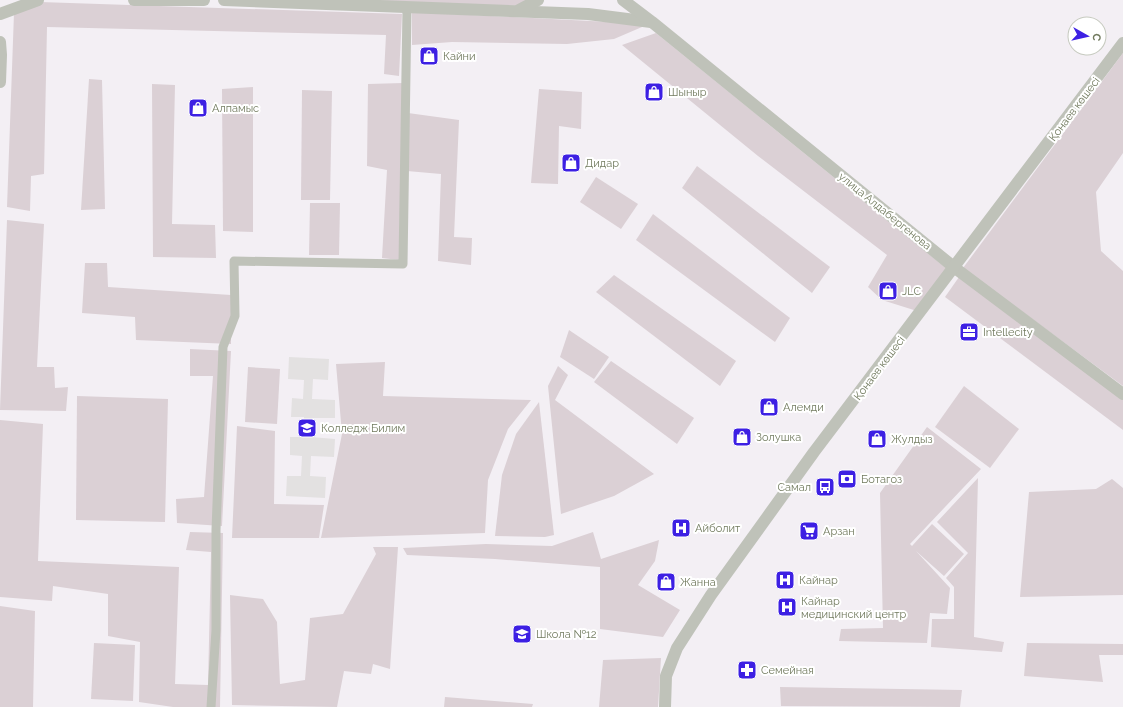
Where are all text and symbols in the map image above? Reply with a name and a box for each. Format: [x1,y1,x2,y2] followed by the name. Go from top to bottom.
[1067,16,1107,56] north arrow
[1089,33,1103,42] text: С
[418,45,440,67] shop icon: Кайни
[443,50,475,63] place label: Кайни
[1046,75,1103,144] street label: Қонаев көшесі
[643,81,665,103] shop icon: Шыныр
[668,86,707,99] place label: Шыныр
[187,97,209,119] shop icon: Алпамыс
[212,102,259,115] place label: Алпамыс
[560,152,582,174] shop icon: Дидар
[585,157,619,170] place label: Дидар
[836,170,934,253] street label: улица Алдабергенова
[877,280,899,302] shop icon: JLC
[902,285,921,298] place label: JLC
[958,321,980,343] office icon: Intellecity
[983,326,1033,339] place label: Intellecity
[851,334,908,403] street label: Қонаев көшесі
[758,396,780,418] shop icon: Алемди
[783,401,824,414] place label: Алемди
[296,417,318,439] school or university icon: Колледж Билим
[321,422,405,435] place label: Колледж Билим
[731,426,753,448] shop icon: Золушка
[866,428,888,450] shop icon: Жулдыз
[756,431,801,444] place label: Золушка
[891,433,933,446] place label: Жулдыз
[836,468,858,490] bank icon: Ботагоз
[861,473,902,486] place label: Ботагоз
[814,476,836,498] bus stop icon: Самал
[777,481,811,494] place label: Самал
[670,517,692,539] hospital icon: Айболит
[798,520,820,542] supermarket icon: Арзан
[695,522,741,535] place label: Айболит
[823,525,855,538] place label: Арзан
[774,569,796,591] hospital icon: Кайнар
[655,571,677,593] shop icon: Жанна
[799,574,838,587] place label: Кайнар
[680,576,716,589] place label: Жанна
[801,595,907,621] place label: Кайнар медицинский центр
[776,596,798,618] hospital icon: Кайнар медицинский центр
[511,623,533,645] school or university icon: Школа №12
[536,628,597,641] place label: Школа №12
[736,659,758,681] pharmacy icon: Семейная
[761,664,814,677] place label: Семейная

